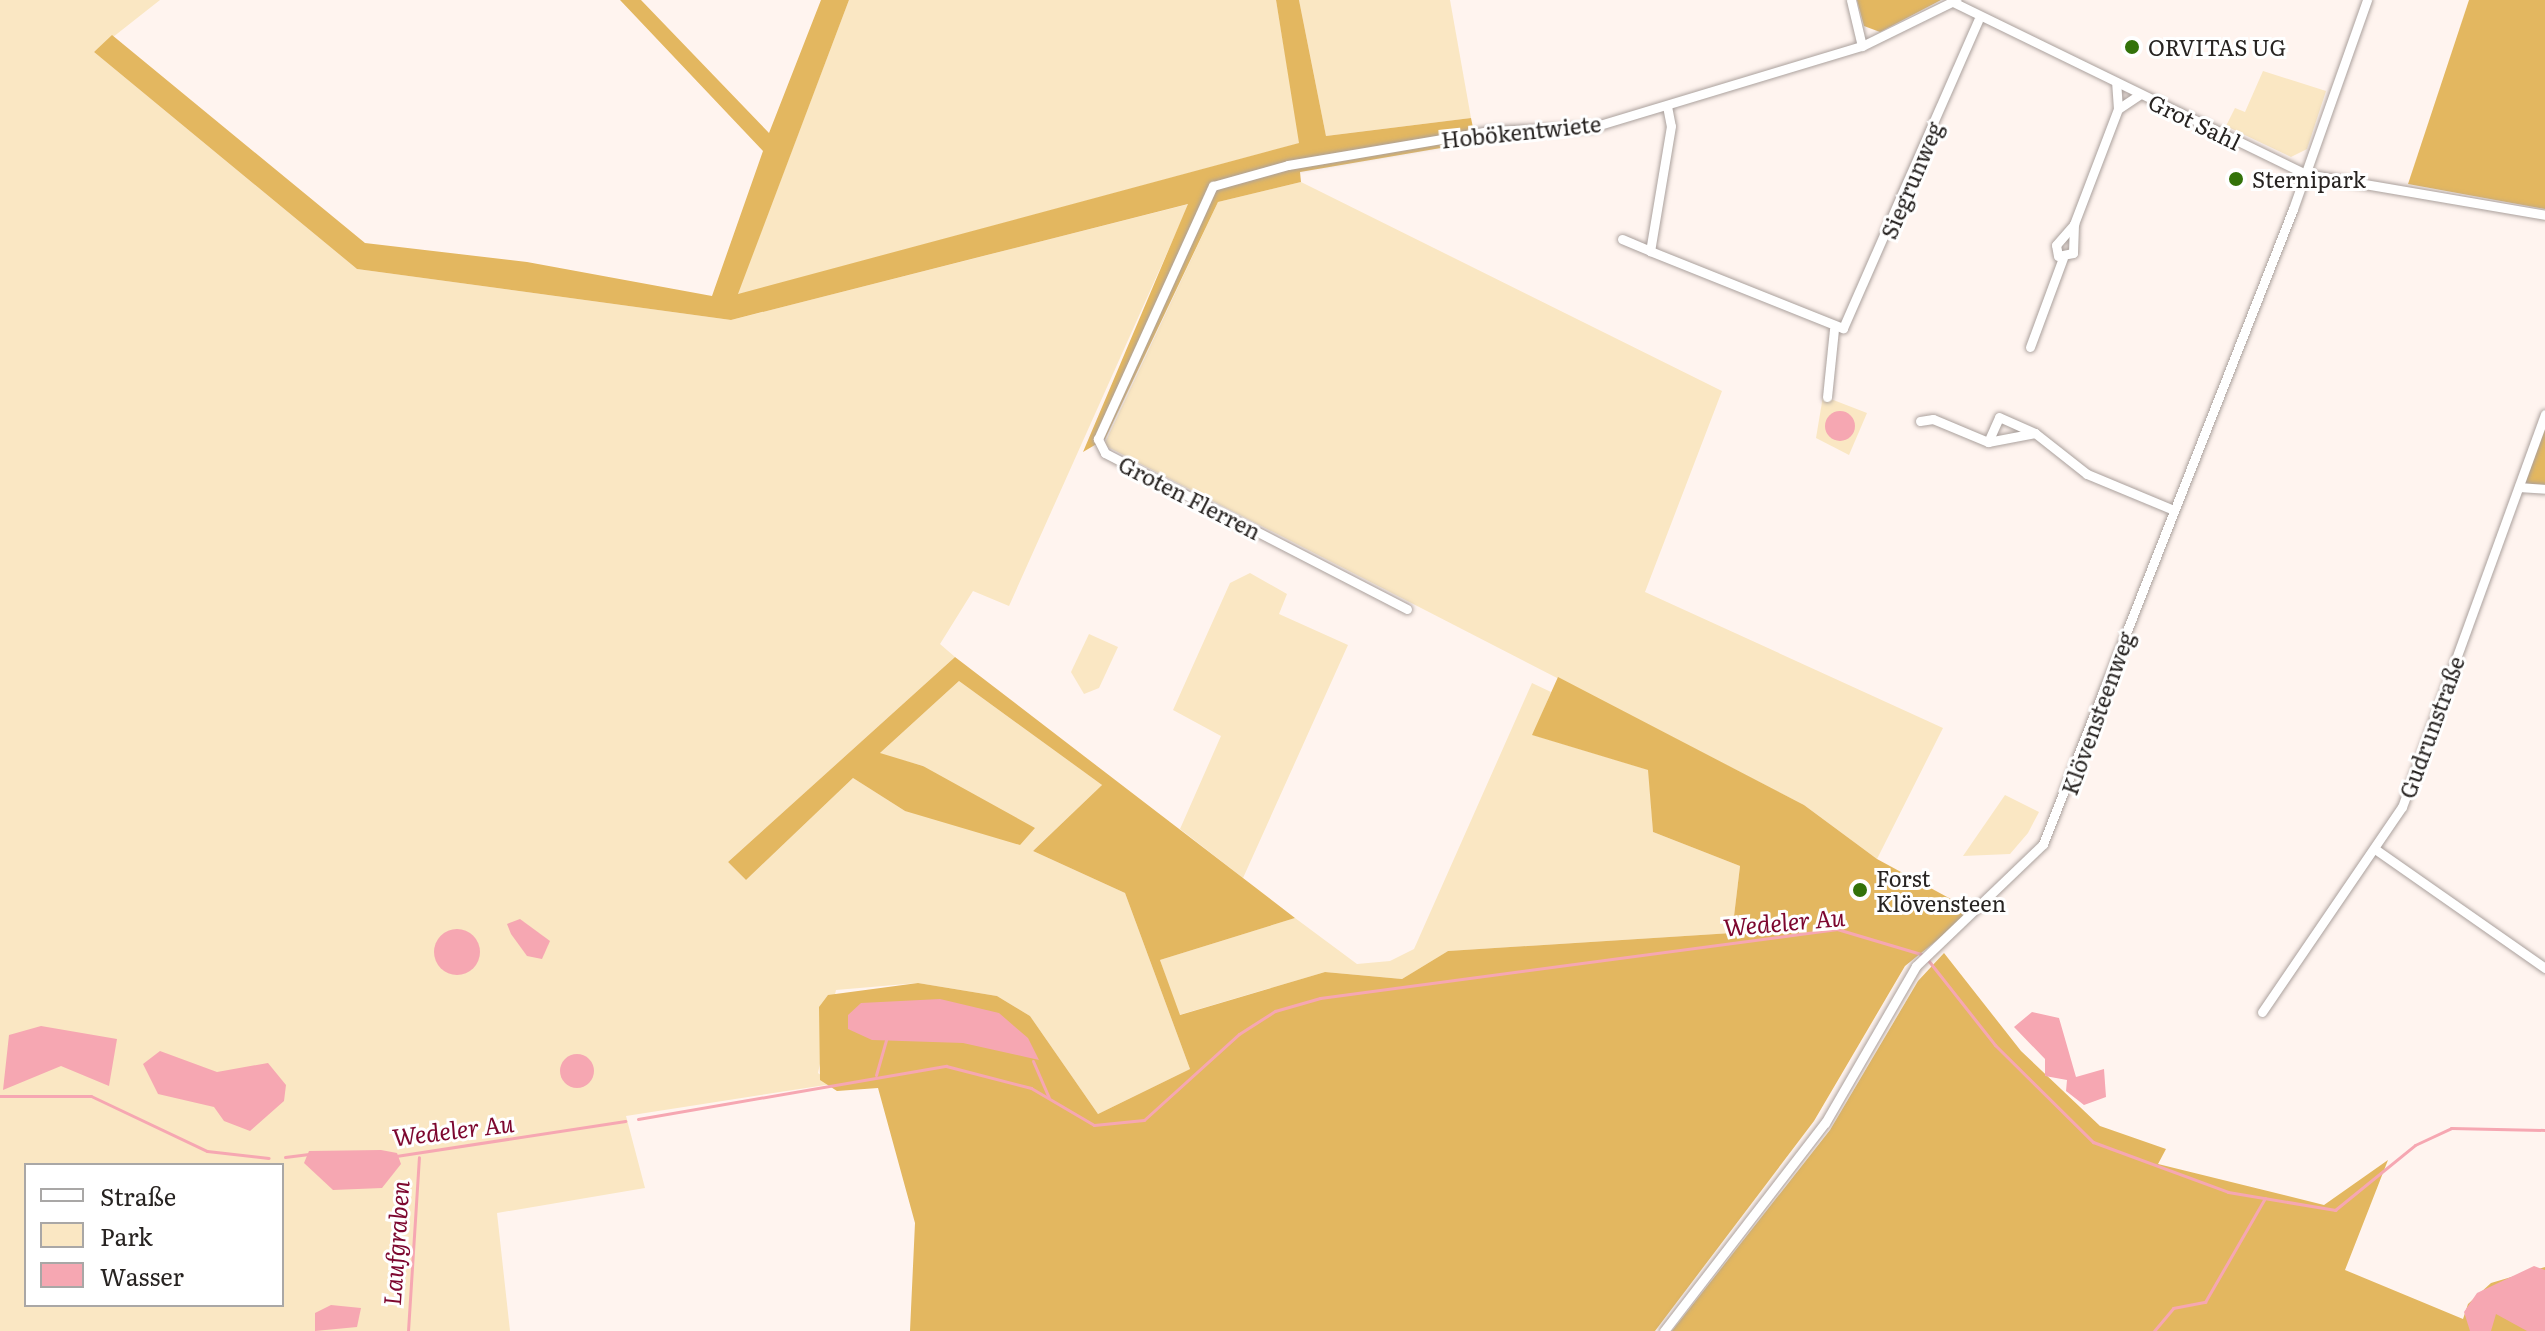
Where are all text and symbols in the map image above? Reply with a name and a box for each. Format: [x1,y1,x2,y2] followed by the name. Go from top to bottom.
[2148,34,2286,60] place label: ORVITAS UG
[2123,38,2141,56] marker: ORVITAS UG
[2145,87,2245,155] street label: Grot Sahl
[1440,109,1602,153] street label: Hobökentwiete
[1875,118,1947,242] street label: Siegrunweg
[2252,166,2366,192] place label: Sternipark
[2227,170,2245,188] marker: Sternipark
[1115,450,1265,544] street label: Groten Flerren
[2055,628,2139,798] street label: Klövensteenweg
[2393,652,2469,802] street label: Gudrunstraße
[1876,864,2006,916] place label: Forst Klövensteen
[1851,881,1869,899] marker: Forst Klövensteen
[1722,901,1846,941] water label: Wedeler Au
[391,1107,515,1151] water label: Wedeler Au
[24,1163,284,1307] legend
[100,1178,176,1213] text: Straße
[376,1179,414,1307] water label: Laufgraben
[100,1218,153,1253] text: Park
[100,1258,184,1293] text: Wasser

